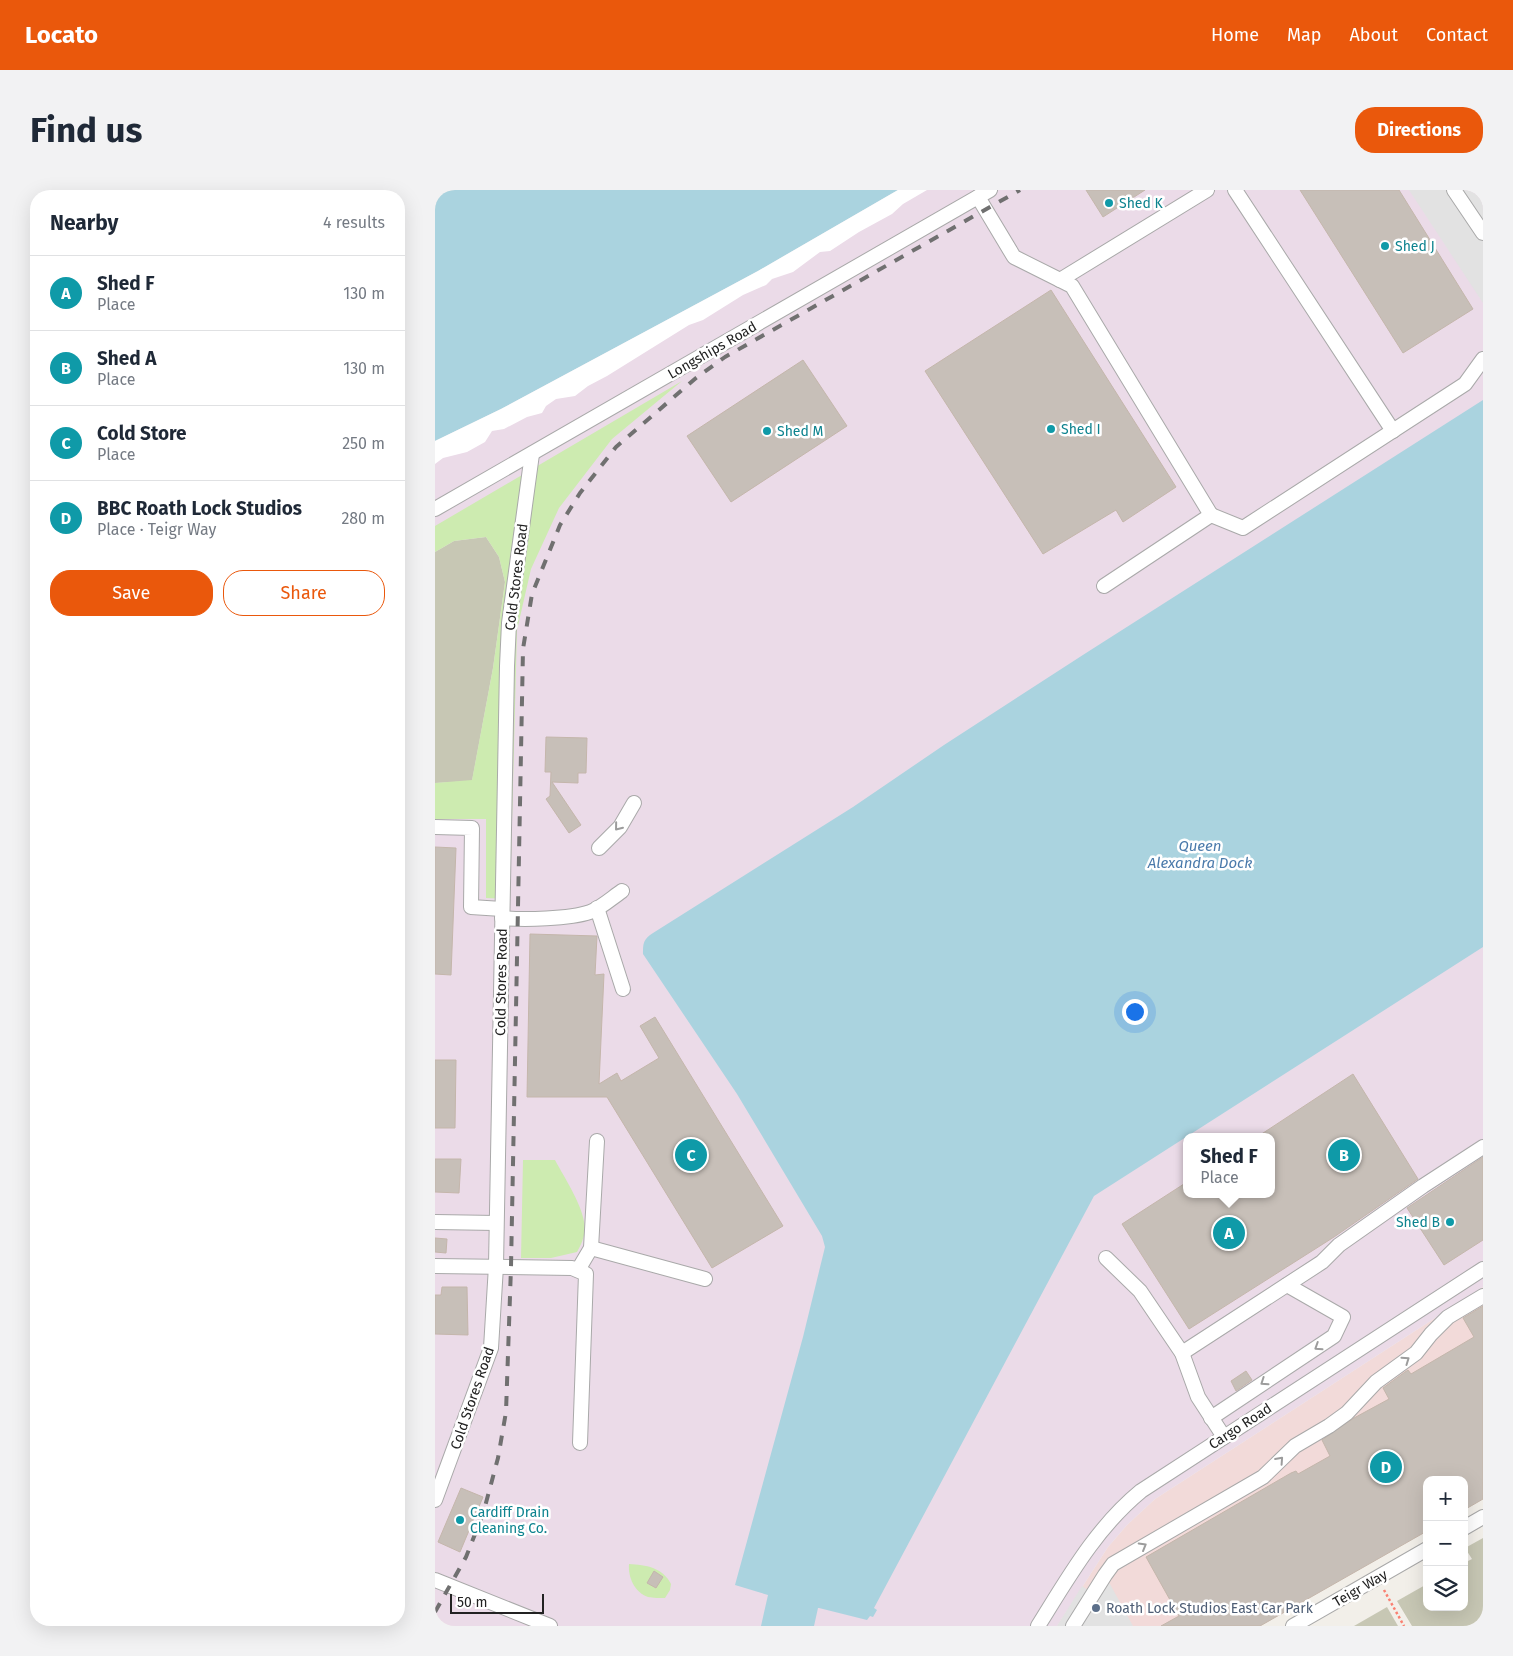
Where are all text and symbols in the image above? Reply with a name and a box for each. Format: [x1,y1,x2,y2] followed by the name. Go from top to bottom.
[25,21,98,49] text: Locato
[1211,24,1259,46] text: Home
[1287,24,1321,46] text: Map
[1349,24,1398,46] text: About
[1426,24,1488,46] text: Contact
[1355,107,1483,153] button: Directions
[30,109,142,151] text: Find us
[1119,195,1164,212] place label: Shed K
[1103,197,1115,209] marker: Shed K
[50,210,118,236] text: Nearby
[323,213,385,232] text: 4 results
[1395,238,1435,255] place label: Shed J
[1379,240,1391,252] marker: Shed J
[97,272,154,295] text: Shed F
[61,284,71,303] text: A
[343,284,385,303] text: 130 m
[97,295,136,314] text: Place
[665,318,760,383] street label: Longships Road
[97,347,156,370] text: Shed A
[61,359,71,378] text: B
[343,359,385,378] text: 130 m
[97,370,136,389] text: Place
[1061,421,1101,438] place label: Shed I
[97,422,187,445] text: Cold Store
[777,423,824,440] place label: Shed M
[1045,423,1057,435] marker: Shed I
[761,425,773,437] marker: Shed M
[61,434,71,453] text: C
[342,434,385,453] text: 250 m
[97,445,136,464] text: Place
[97,497,302,520] text: BBC Roath Lock Studios
[61,509,71,528] text: D
[341,509,385,528] text: 280 m
[97,520,216,539] text: Place · Teigr Way
[501,523,531,632] street label: Cold Stores Road
[50,570,213,616] button: Save
[223,570,385,616] button: Share
[615,822,624,831] one-way arrow
[1147,837,1252,872] water label: Queen Alexandra Dock
[492,928,511,1036] street label: Cold Stores Road
[1122,999,1148,1025] your location
[1183,1133,1275,1198] popup
[675,1136,707,1174] pin: C
[1328,1136,1360,1174] pin: B
[1200,1145,1258,1168] text: Shed F
[1200,1168,1239,1187] text: Place
[1213,1214,1245,1252] pin: A
[1396,1214,1440,1231] place label: Shed B
[1444,1216,1456,1228] marker: Shed B
[1314,1340,1323,1350] one-way arrow
[447,1344,498,1452] street label: Cold Stores Road
[1401,1357,1410,1366] one-way arrow
[1260,1376,1270,1385] one-way arrow
[1206,1400,1275,1453] street label: Cargo Road
[1370,1448,1402,1486] pin: D
[1274,1457,1283,1466] one-way arrow
[1423,1476,1468,1611] map controls
[1423,1476,1468,1521] button: +
[470,1504,549,1537] place label: Cardiff Drain Cleaning Co.
[454,1514,466,1526] marker: Cardiff Drain Cleaning Co.
[1423,1521,1468,1566] button: −
[1138,1543,1147,1553] one-way arrow
[1330,1566,1391,1611] street label: Teigr Way
[1423,1566,1468,1611] button: layers
[450,1591,544,1614] scale bar
[457,1594,488,1611] text: 50 m
[1106,1600,1314,1617] place label: Roath Lock Studios East Car Park
[1090,1602,1102,1614] marker: Roath Lock Studios East Car Park

